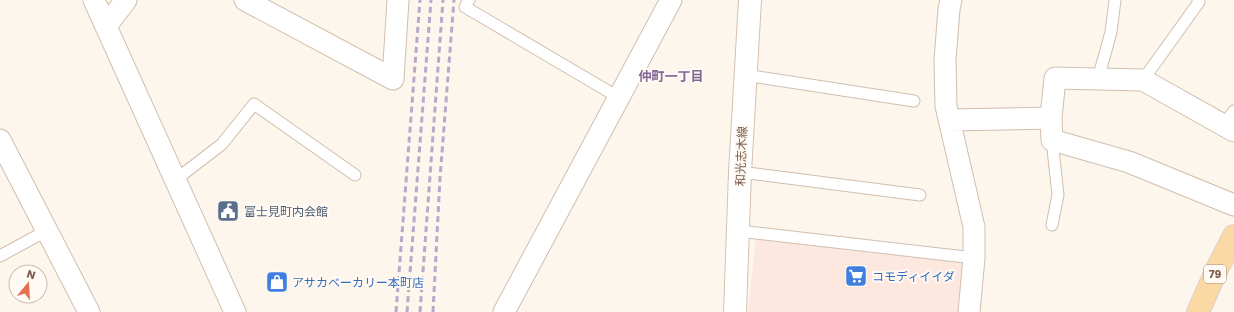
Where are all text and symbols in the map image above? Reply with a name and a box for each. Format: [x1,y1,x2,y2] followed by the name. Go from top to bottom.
[638,67,704,86] district label: 仲町一丁目
[731,126,751,186] street label: 和光志木線
[215,198,241,224] public building icon: 富士見町内会館
[244,203,328,220] place label: 富士見町内会館
[843,263,869,289] supermarket icon: コモディイイダ
[8,264,48,304] north arrow
[1204,265,1226,283] road number: 79
[25,266,38,283] text: N
[872,268,955,285] place label: コモディイイダ
[264,269,290,295] shop icon: アサカベーカリー本町店
[292,274,424,291] place label: アサカベーカリー本町店

